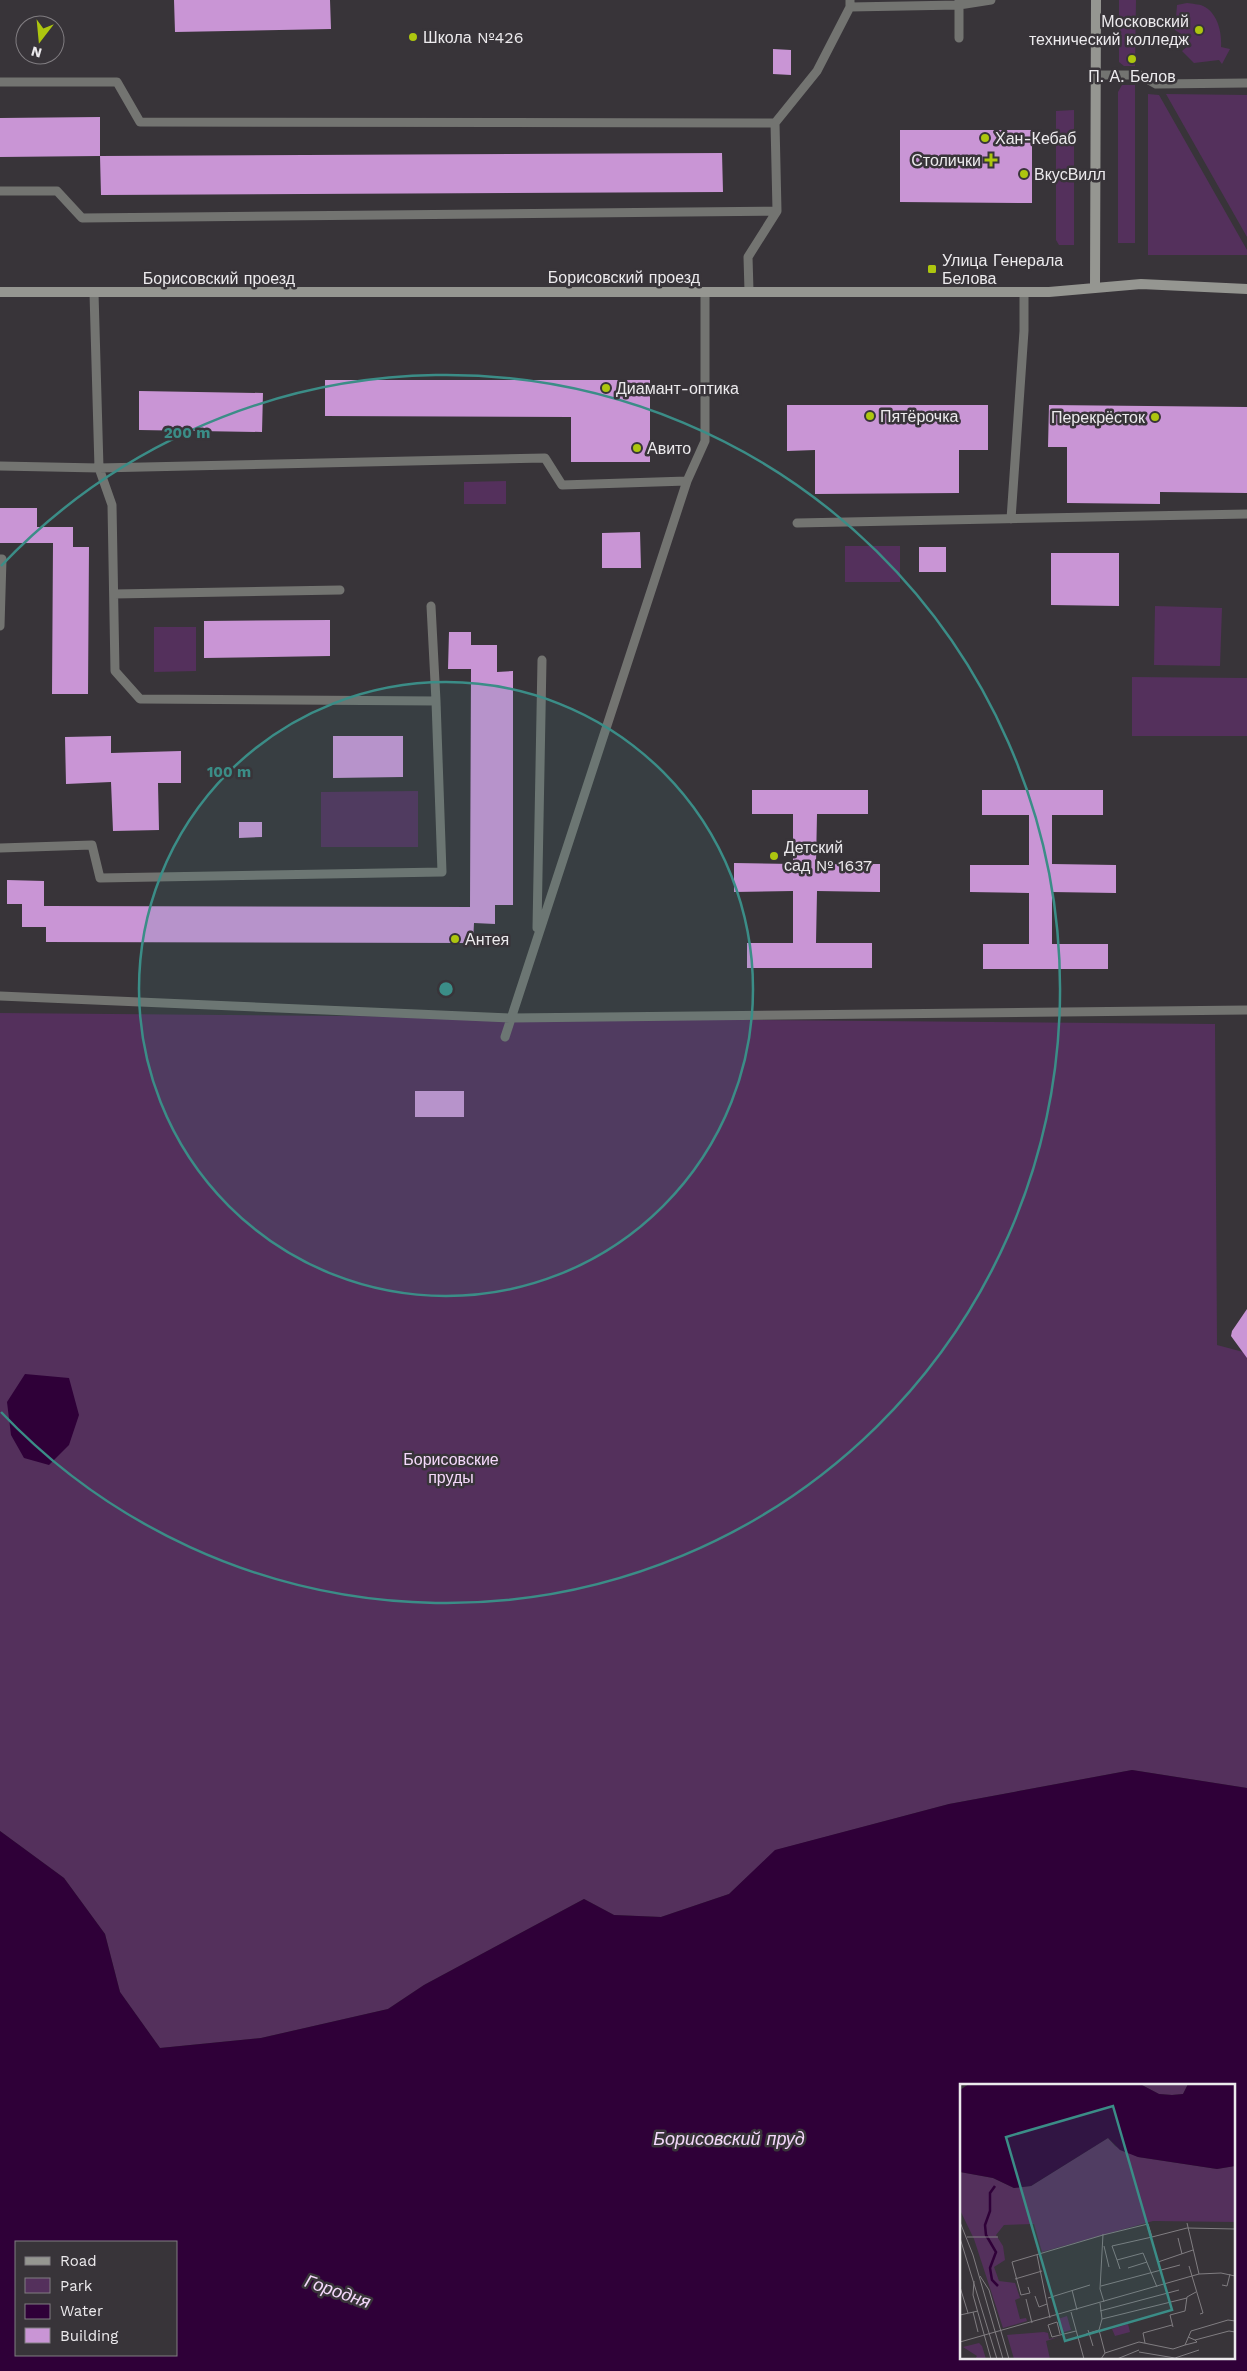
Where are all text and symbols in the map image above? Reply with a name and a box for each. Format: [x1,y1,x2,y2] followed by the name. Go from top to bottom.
[1029,12,1189,49] place label: Московский технический колледж
[15,15,65,65] north arrow
[1193,24,1205,36] marker: Московский технический колледж
[423,28,523,47] place label: Школа №426
[407,31,419,43] marker: Школа №426
[29,43,44,62] text: N
[1126,53,1138,65] marker: П. А. Белов
[1088,67,1176,86] place label: П. А. Белов
[995,129,1076,148] place label: Хан-Кебаб
[979,132,991,144] marker: Хан-Кебаб
[911,151,981,170] place label: Столички
[985,154,997,166] marker: Столички
[1034,165,1106,184] place label: ВкусВилл
[1018,168,1030,180] marker: ВкусВилл
[942,251,1063,288] place label: Улица Генерала Белова
[926,263,938,275] marker: Улица Генерала Белова
[548,268,701,287] street label: Борисовский проезд
[143,269,296,288] street label: Борисовский проезд
[616,379,739,398] place label: Диамант-оптика
[600,382,612,394] marker: Диамант-оптика
[880,407,959,426] place label: Пятёрочка
[1051,408,1146,427] place label: Перекрёсток
[864,410,876,422] marker: Пятёрочка
[1149,411,1161,423] marker: Перекрёсток
[164,424,210,442] text: 200 m
[647,439,691,458] place label: Авито
[631,442,643,454] marker: Авито
[207,763,251,781] text: 100 m
[784,838,872,875] place label: Детский сад № 1637
[768,850,780,862] marker: Детский сад № 1637
[465,930,509,949] place label: Антея
[449,933,461,945] marker: Антея
[437,980,455,998] centre of rings
[403,1450,499,1487] park label: Борисовские пруды
[960,2084,1234,2358] inset map
[653,2128,805,2149] water label: Борисовский пруд
[15,2241,178,2356] legend
[60,2252,97,2270] text: Road
[302,2270,374,2312] water label: Городня
[60,2277,93,2295] text: Park
[60,2302,103,2320] text: Water
[60,2327,118,2345] text: Building

